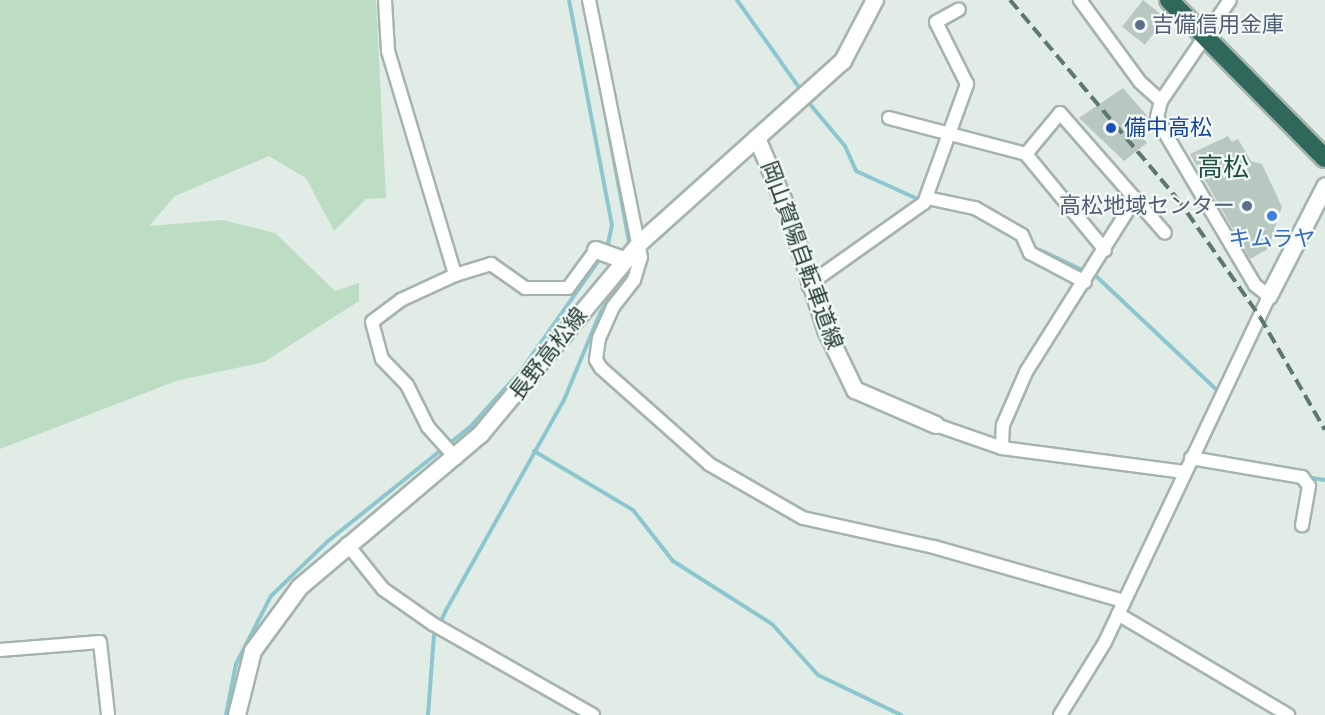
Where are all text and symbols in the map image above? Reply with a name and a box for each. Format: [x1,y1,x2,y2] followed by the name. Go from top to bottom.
[1152,12,1284,38] place label: 吉備信用金庫
[1133,18,1147,32] marker: 吉備信用金庫
[1124,115,1212,141] place label: 備中高松
[1102,119,1120,137] marker: 備中高松
[1197,151,1249,183] district label: 高松
[756,157,848,353] street label: 岡山賀陽自転車道線
[1059,193,1235,219] place label: 高松地域センター
[1240,199,1254,213] marker: 高松地域センター
[1265,209,1279,223] marker: キムラヤ
[1228,226,1316,252] place label: キムラヤ
[504,303,592,405] street label: 長野高松線

